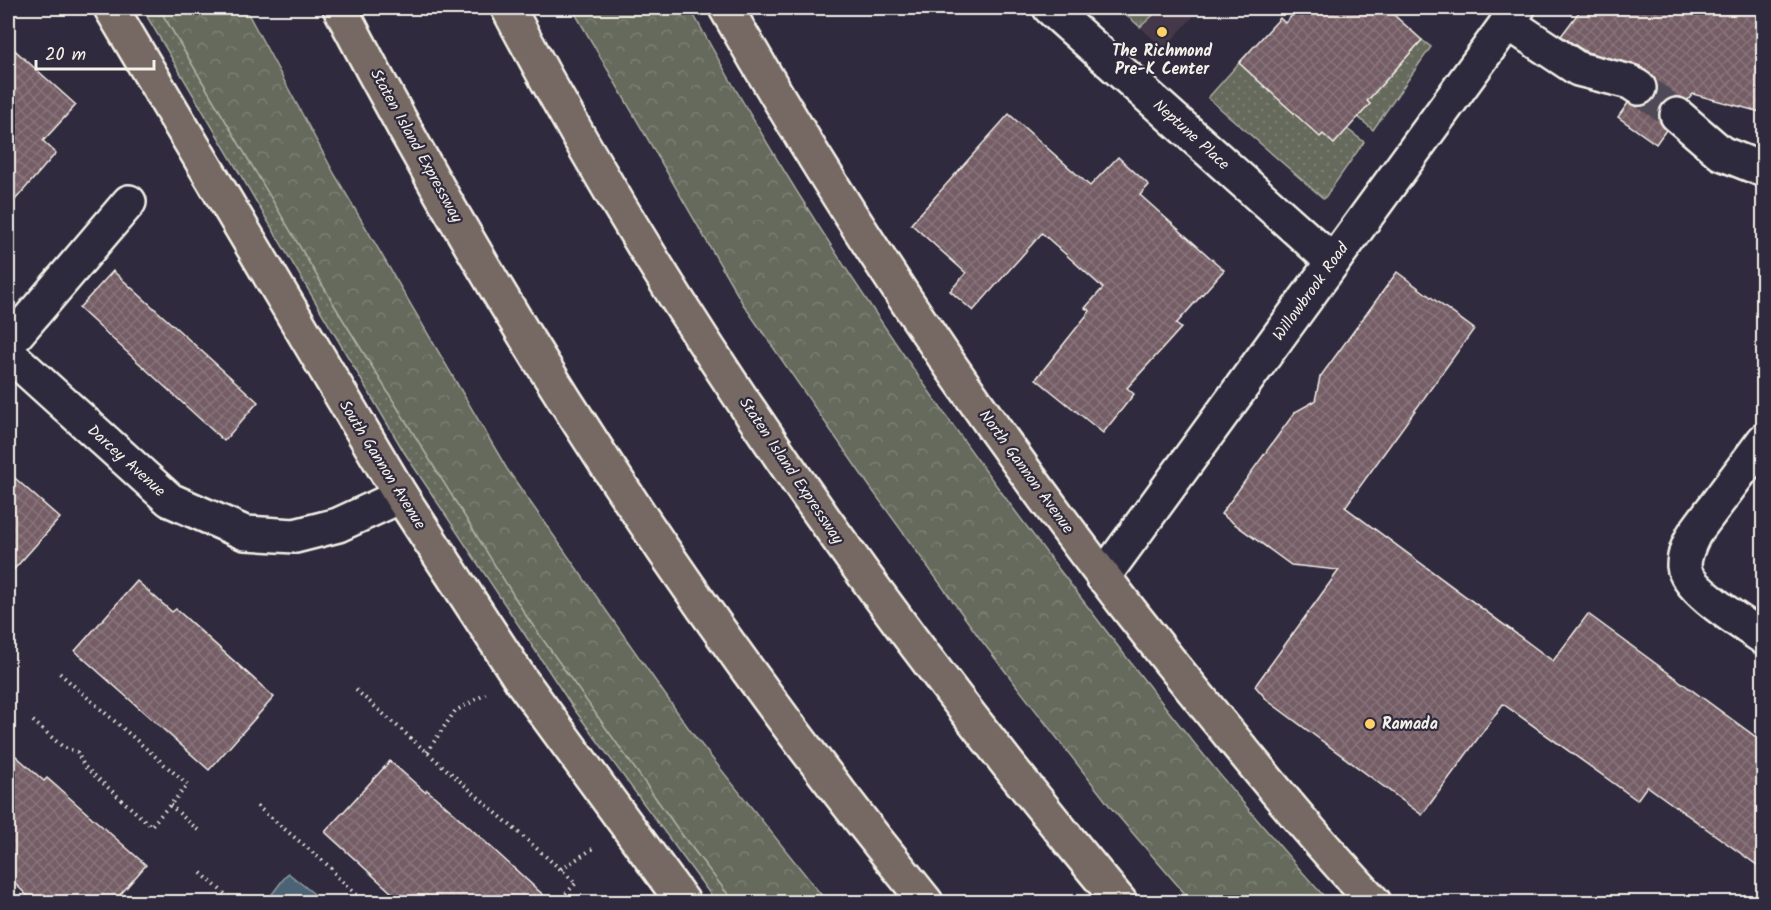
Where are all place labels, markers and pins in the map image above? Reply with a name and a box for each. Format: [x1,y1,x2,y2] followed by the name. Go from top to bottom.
[1155,25,1169,39] marker: The Richmond Pre-K Center
[1112,39,1212,82] place label: The Richmond Pre-K Center
[1382,712,1438,737] place label: Ramada
[1363,717,1377,731] marker: Ramada

